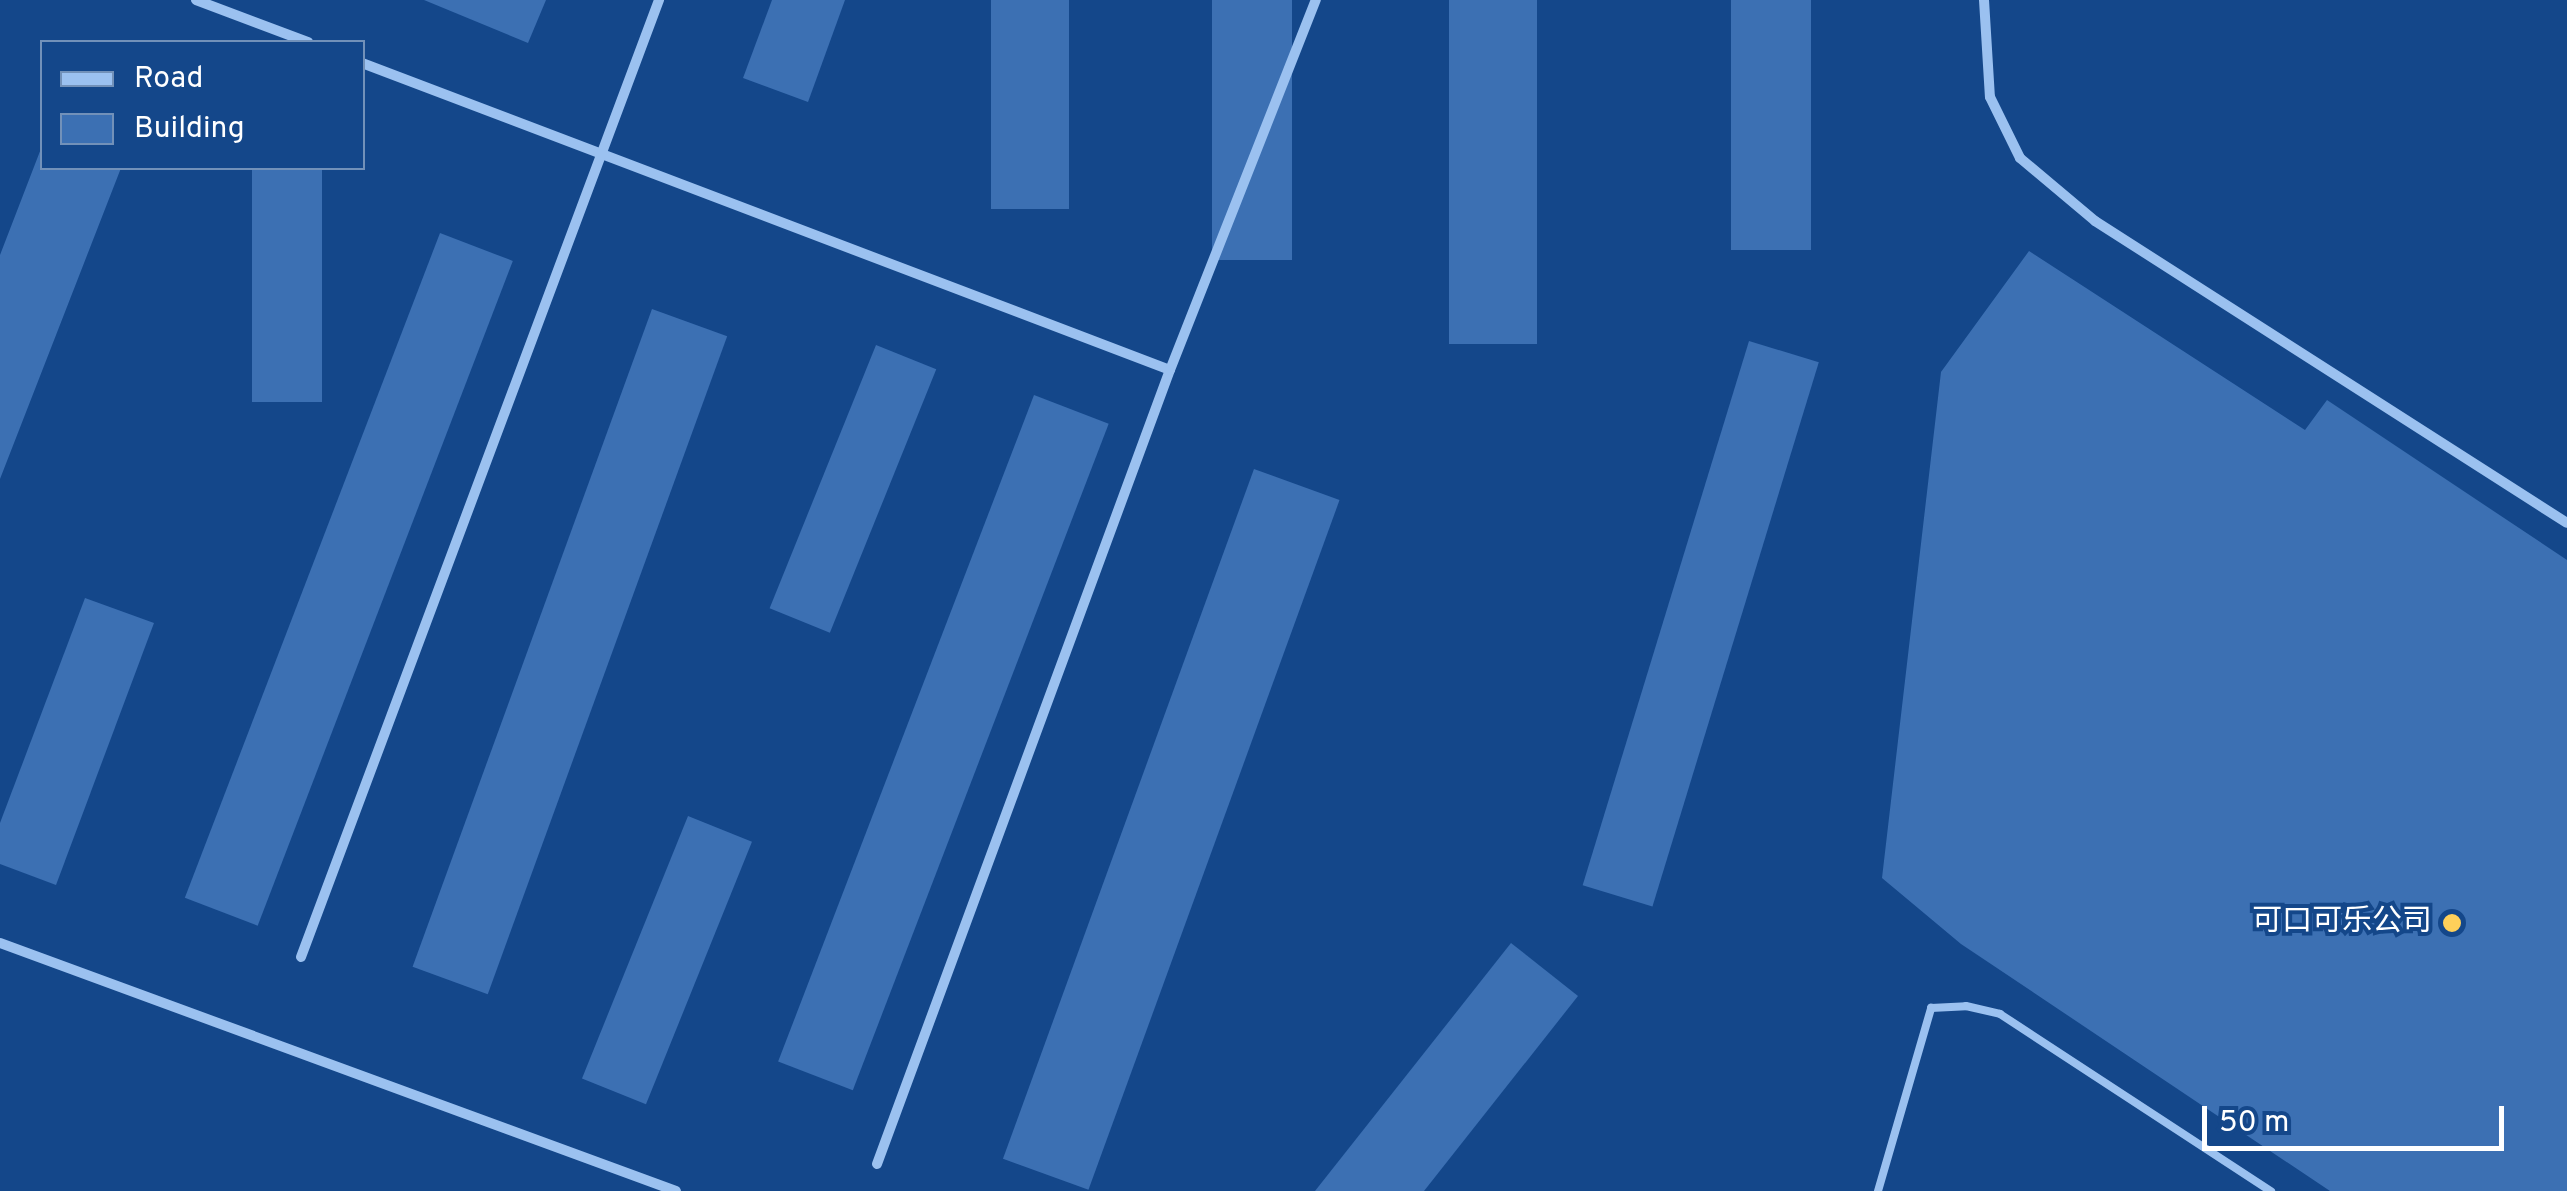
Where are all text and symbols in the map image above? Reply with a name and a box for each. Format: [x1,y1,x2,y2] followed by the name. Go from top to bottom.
[40,40,365,170] legend
[134,61,203,98] text: Road
[134,111,245,148] text: Building
[2252,905,2432,941] place label: 可口可乐公司
[2441,912,2463,934] marker: 可口可乐公司
[2207,1086,2510,1148] scale bar
[2219,1105,2289,1142] text: 50 m

